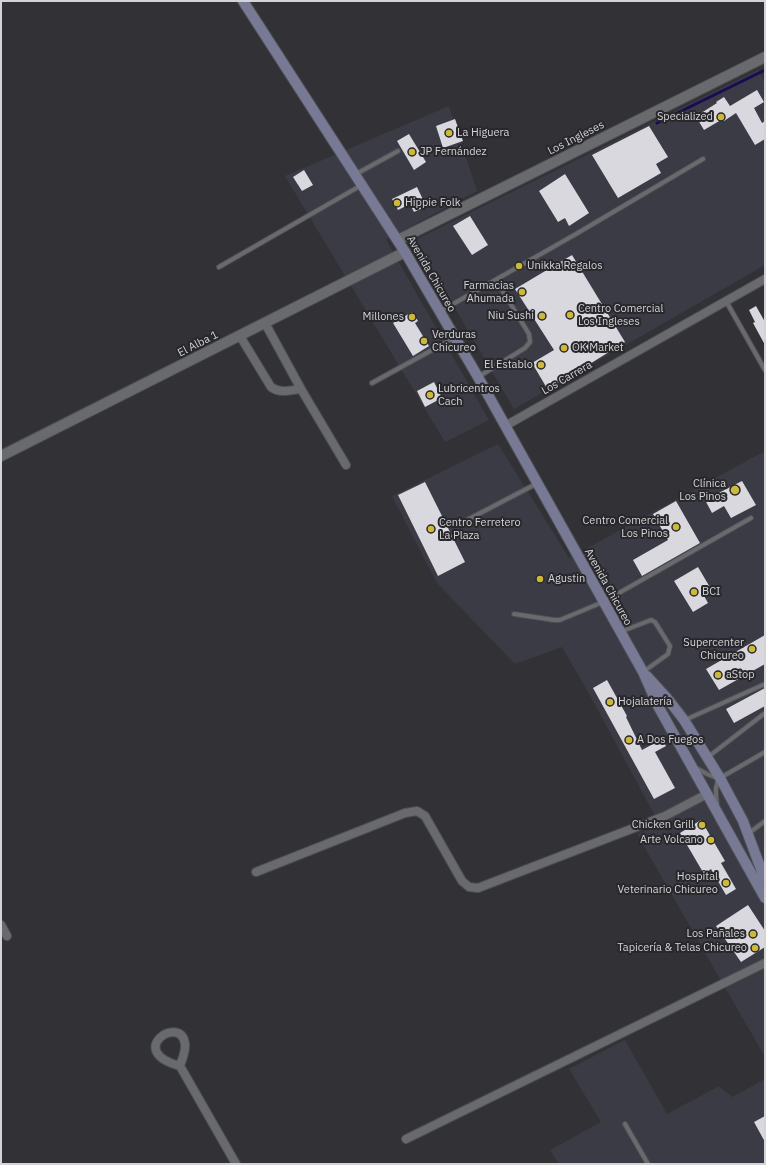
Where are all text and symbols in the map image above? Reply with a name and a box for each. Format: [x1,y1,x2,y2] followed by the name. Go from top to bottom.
[657,110,713,124] place label: Specialized
[716,112,726,122] marker: Specialized
[545,118,607,158] street label: Los Ingleses
[457,126,509,140] place label: La Higuera
[444,128,454,138] marker: La Higuera
[420,145,487,159] place label: JP Fernández
[407,147,417,157] marker: JP Fernández
[405,196,460,210] place label: Hippie Folk
[392,198,402,208] marker: Hippie Folk
[404,234,458,314] street label: Avenida Chicureo
[527,259,603,273] place label: Unikka Regalos
[514,261,524,271] marker: Unikka Regalos
[463,279,514,305] place label: Farmacias Ahumada
[517,287,527,297] marker: Farmacias Ahumada
[578,302,663,328] place label: Centro Comercial Los Ingleses
[488,309,534,323] place label: Niu Sushi
[363,310,404,324] place label: Millones
[565,310,575,320] marker: Centro Comercial Los Ingleses
[537,311,547,321] marker: Niu Sushi
[407,312,417,322] marker: Millones
[176,328,220,360] street label: El Alba 1
[432,328,476,354] place label: Verduras Chicureo
[419,336,429,346] marker: Verduras Chicureo
[572,341,624,355] place label: OK Market
[559,343,569,353] marker: OK Market
[484,358,533,372] place label: El Establo
[539,358,595,398] street label: Los Carrera
[536,360,546,370] marker: El Establo
[438,382,500,408] place label: Lubricentros Cach
[425,390,435,400] marker: Lubricentros Cach
[679,477,726,503] place label: Clínica Los Pinos
[729,484,741,496] marker: Clínica Los Pinos
[583,514,668,540] place label: Centro Comercial Los Pinos
[439,516,521,542] place label: Centro Ferretero La Plaza
[671,522,681,532] marker: Centro Comercial Los Pinos
[426,524,436,534] marker: Centro Ferretero La Plaza
[581,546,635,628] street label: Avenida Chicureo
[548,572,585,586] place label: Agustin
[535,574,545,584] marker: Agustin
[702,585,720,599] place label: BCI
[689,587,699,597] marker: BCI
[683,636,744,662] place label: Supercenter Chicureo
[747,644,757,654] marker: Supercenter Chicureo
[726,668,755,682] place label: aStop
[713,670,723,680] marker: aStop
[618,695,672,709] place label: Hojalatería
[605,697,615,707] marker: Hojalatería
[637,733,704,747] place label: A Dos Fuegos
[624,735,634,745] marker: A Dos Fuegos
[632,818,694,832] place label: Chicken Grill
[697,820,707,830] marker: Chicken Grill
[640,833,703,847] place label: Arte Volcano
[706,835,716,845] marker: Arte Volcano
[617,870,718,896] place label: Hospital Veterinario Chicureo
[721,878,731,888] marker: Hospital Veterinario Chicureo
[687,927,745,941] place label: Los Pañales
[748,929,758,939] marker: Los Pañales
[617,941,747,955] place label: Tapicería & Telas Chicureo
[750,943,760,953] marker: Tapicería & Telas Chicureo

